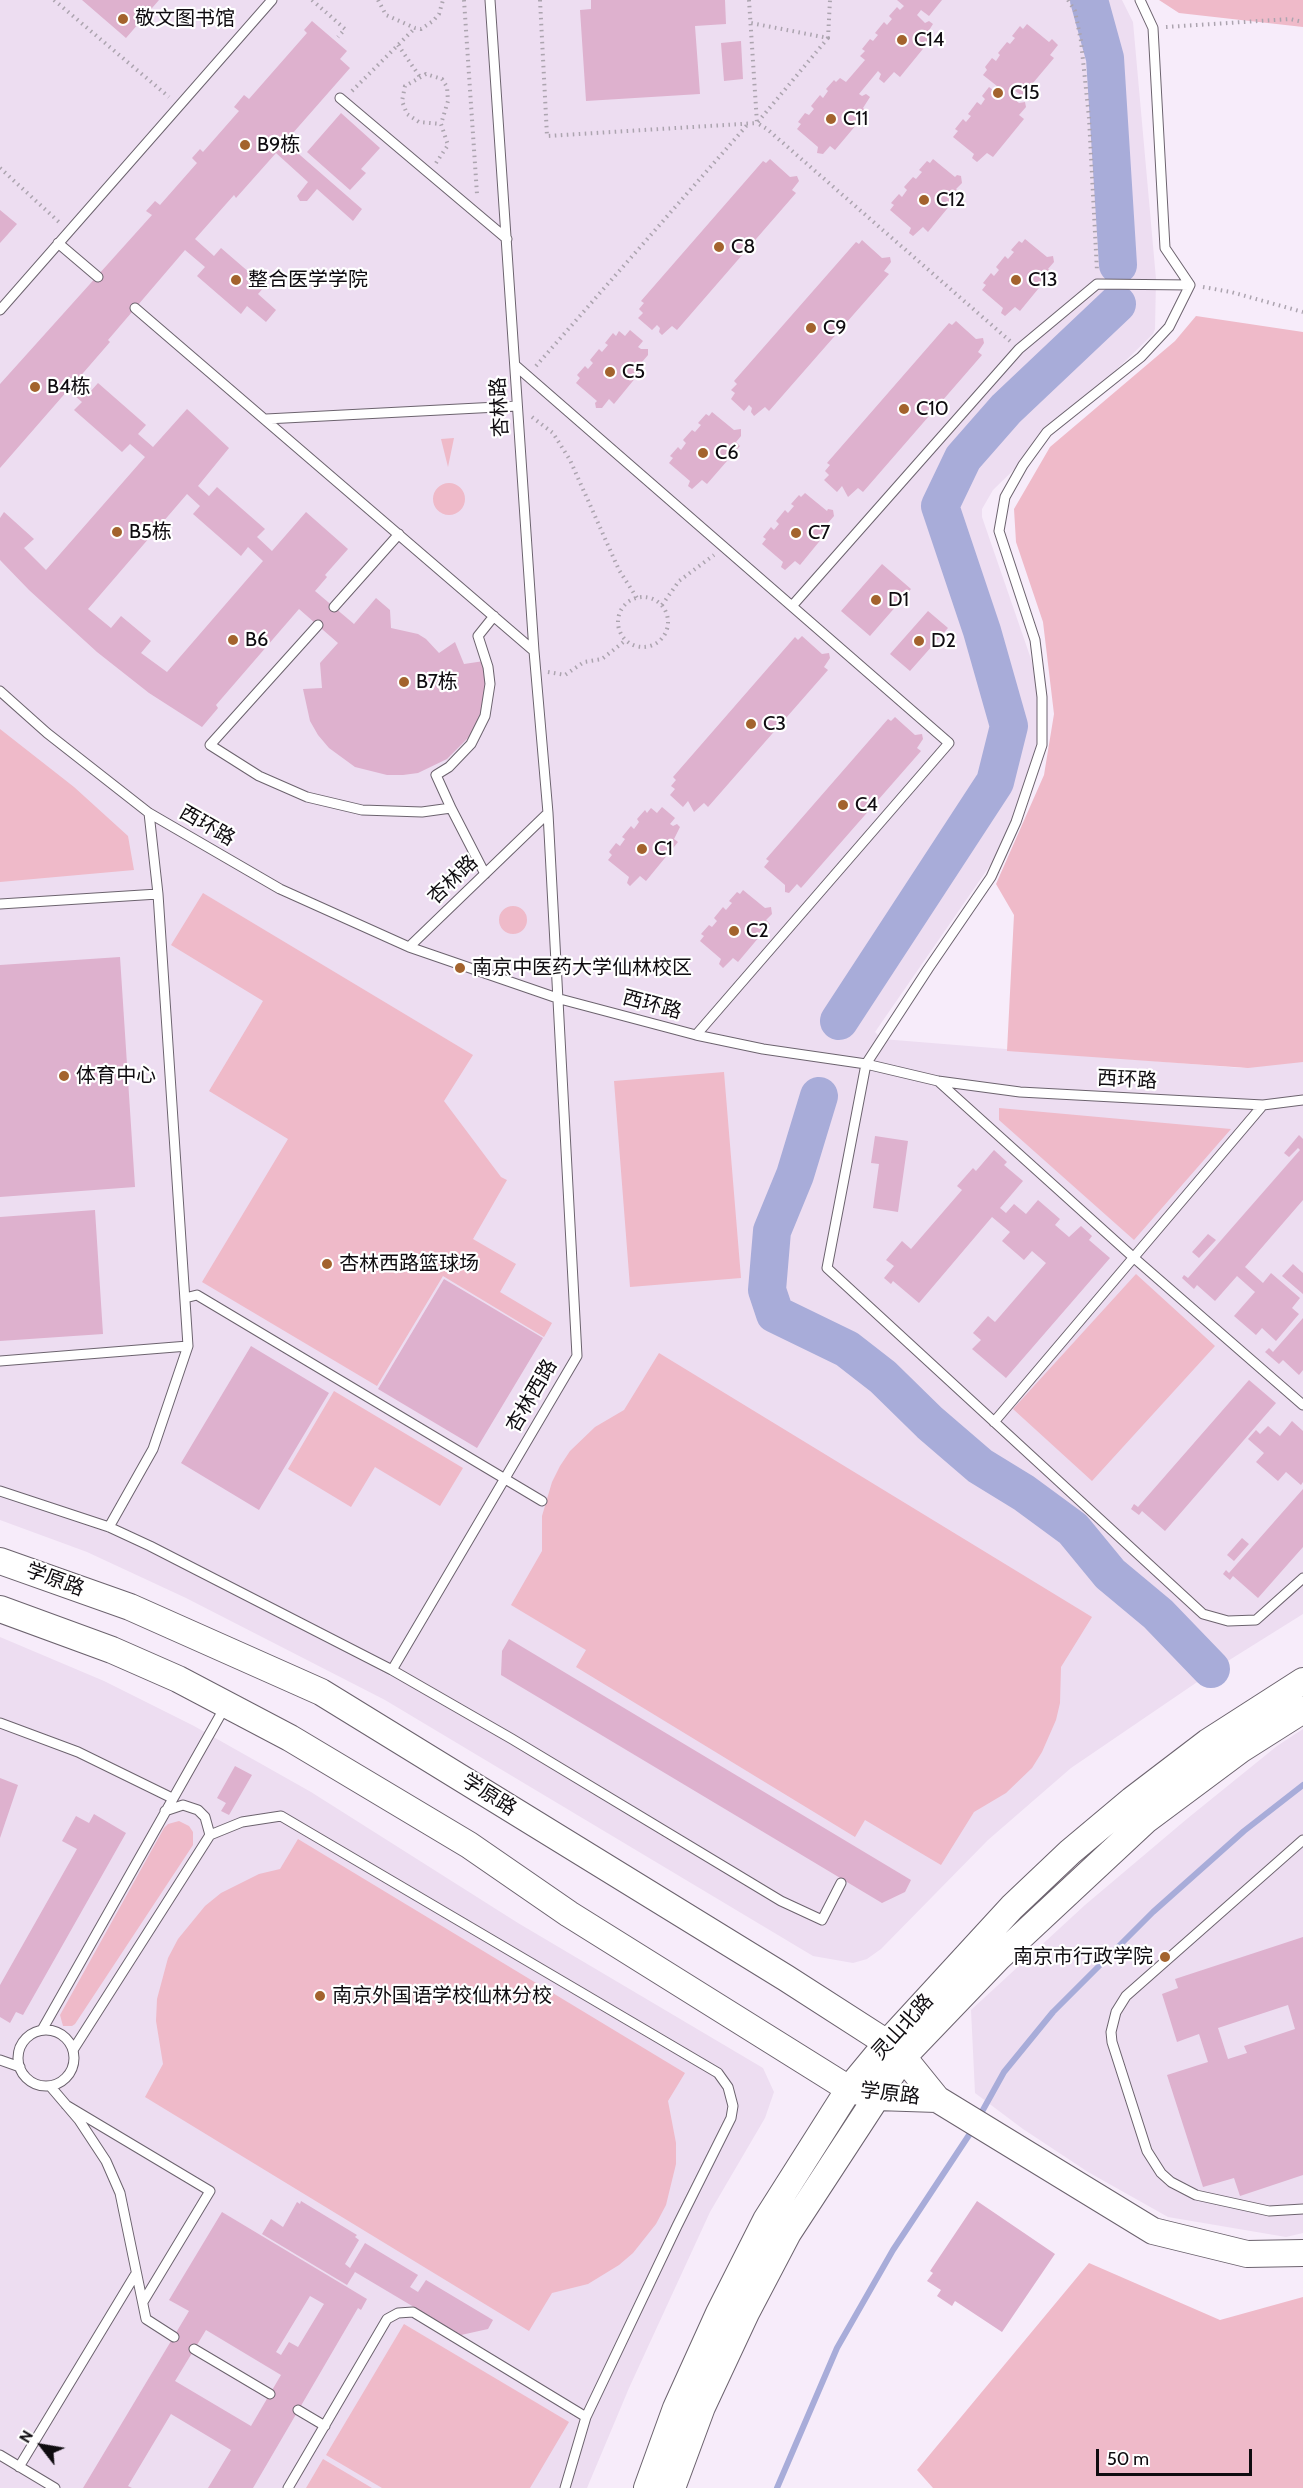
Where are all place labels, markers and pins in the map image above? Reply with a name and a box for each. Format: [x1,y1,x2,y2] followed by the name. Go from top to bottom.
[135,7,235,31] place label: 敬文图书馆
[116,12,130,26] marker: 敬文图书馆
[914,28,944,52] place label: C14
[895,33,909,47] marker: C14
[1010,81,1040,105] place label: C15
[991,86,1005,100] marker: C15
[843,107,868,131] place label: C11
[824,112,838,126] marker: C11
[257,133,300,157] place label: B9栋
[238,138,252,152] marker: B9栋
[936,188,965,212] place label: C12
[917,193,931,207] marker: C12
[731,235,755,259] place label: C8
[712,240,726,254] marker: C8
[248,268,368,292] place label: 整合医学学院
[1028,268,1058,292] place label: C13
[229,273,243,287] marker: 整合医学学院
[1009,273,1023,287] marker: C13
[823,316,847,340] place label: C9
[804,321,818,335] marker: C9
[622,360,645,384] place label: C5
[603,365,617,379] marker: C5
[47,375,90,399] place label: B4栋
[28,380,42,394] marker: B4栋
[916,397,949,421] place label: C10
[897,402,911,416] marker: C10
[715,441,739,465] place label: C6
[696,446,710,460] marker: C6
[129,520,172,544] place label: B5栋
[808,521,830,545] place label: C7
[110,525,124,539] marker: B5栋
[789,526,803,540] marker: C7
[888,588,909,612] place label: D1
[869,593,883,607] marker: D1
[245,628,268,652] place label: B6
[931,629,956,653] place label: D2
[226,633,240,647] marker: B6
[912,634,926,648] marker: D2
[416,670,458,694] place label: B7栋
[397,675,411,689] marker: B7栋
[763,712,786,736] place label: C3
[744,717,758,731] marker: C3
[855,793,878,817] place label: C4
[836,798,850,812] marker: C4
[654,837,673,861] place label: C1
[635,842,649,856] marker: C1
[746,919,769,943] place label: C2
[727,924,741,938] marker: C2
[472,956,692,980] place label: 南京中医药大学仙林校区
[453,961,467,975] marker: 南京中医药大学仙林校区
[76,1064,156,1088] place label: 体育中心
[57,1069,71,1083] marker: 体育中心
[339,1252,479,1276] place label: 杏林西路篮球场
[320,1257,334,1271] marker: 杏林西路篮球场
[1013,1945,1153,1969] place label: 南京市行政学院
[1158,1950,1172,1964] marker: 南京市行政学院
[332,1984,552,2008] place label: 南京外国语学校仙林分校
[313,1989,327,2003] marker: 南京外国语学校仙林分校

